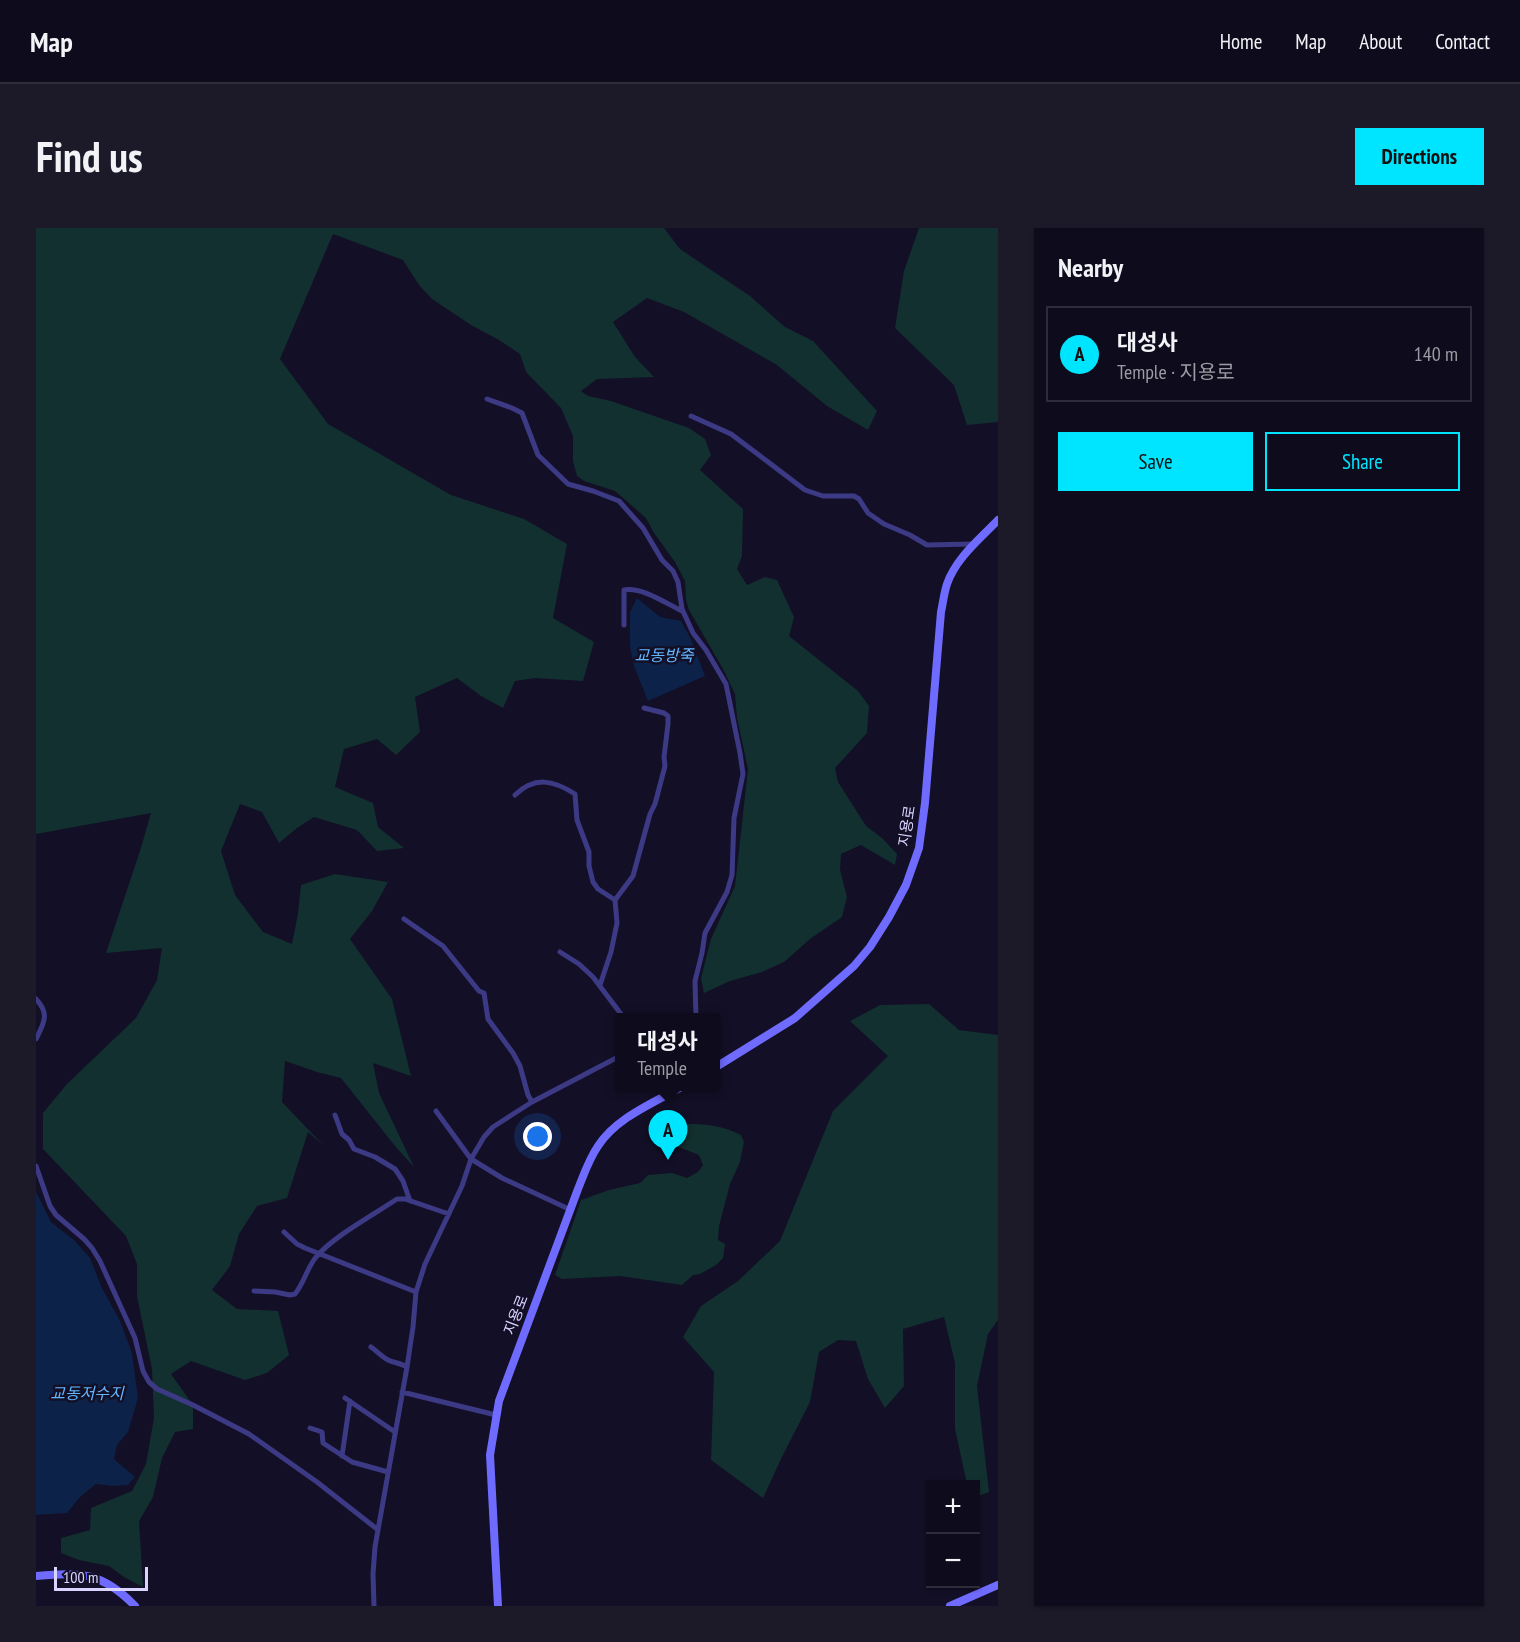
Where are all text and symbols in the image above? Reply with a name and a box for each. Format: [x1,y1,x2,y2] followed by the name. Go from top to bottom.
[30,23,73,60] text: Map
[1220,28,1262,55] text: Home
[1295,28,1326,55] text: Map
[1359,28,1402,55] text: About
[1435,28,1490,55] text: Contact
[1355,128,1484,185] button: Directions
[36,129,143,184] text: Find us
[1058,251,1123,284] text: Nearby
[1117,328,1178,356] text: 대성사
[1074,341,1085,367] text: A
[1414,341,1458,367] text: 140 m
[1117,359,1235,385] text: Temple · 지용로
[1058,432,1253,491] button: Save
[1265,432,1460,491] button: Share
[635,645,695,665] water label: 교동방죽
[894,804,919,848] street label: 지용로
[615,1013,720,1091] popup
[637,1027,698,1055] text: 대성사
[637,1055,687,1081] text: Temple
[648,1110,688,1160] pin: A
[523,1122,552,1151] your location
[499,1292,532,1338] street label: 지용로
[50,1383,125,1403] water label: 교동저수지
[926,1480,980,1588] map controls
[926,1480,980,1534] button: +
[926,1534,980,1588] button: −
[54,1564,148,1592] scale bar
[63,1567,98,1587] text: 100 m

